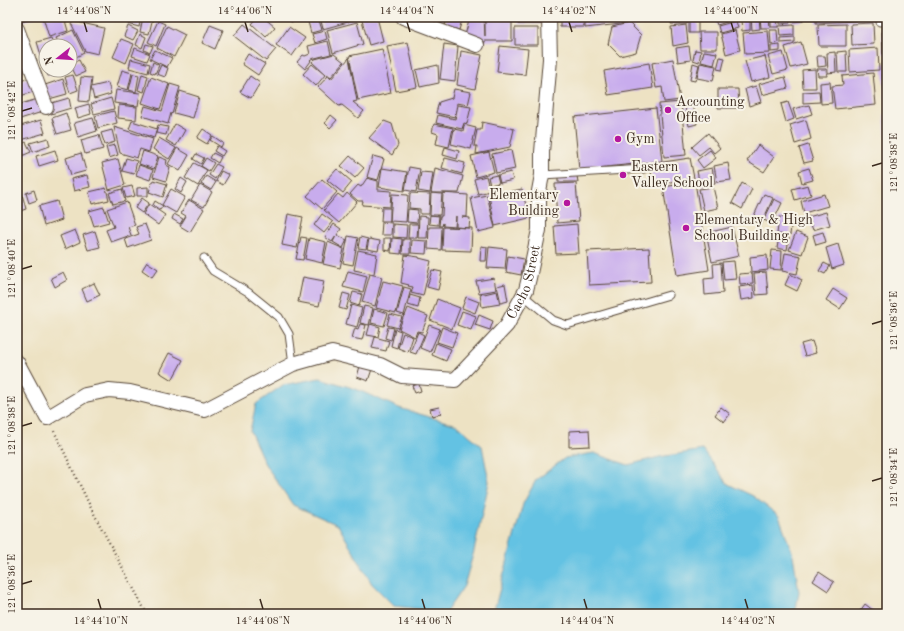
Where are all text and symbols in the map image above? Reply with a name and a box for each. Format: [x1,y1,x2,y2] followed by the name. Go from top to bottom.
[57,6,112,16] text: 14°44'08"N
[218,6,273,16] text: 14°44'06"N
[380,6,435,16] text: 14°44'04"N
[542,6,597,16] text: 14°44'02"N
[704,6,759,16] text: 14°44'00"N
[38,38,78,78] north arrow
[43,54,56,66] text: N
[7,81,17,141] text: 121°08'42"E
[676,95,745,125] place label: Accounting Office
[663,105,673,115] marker: Accounting Office
[626,132,655,146] place label: Gym
[889,133,899,193] text: 121°08'38"E
[613,134,623,144] marker: Gym
[631,160,713,190] place label: Eastern Valley School
[618,170,628,180] marker: Eastern Valley School
[489,188,560,218] place label: Elementary Building
[562,198,572,208] marker: Elementary Building
[694,213,813,243] place label: Elementary & High School Building
[681,223,691,233] marker: Elementary & High School Building
[7,239,17,299] text: 121°08'40"E
[504,244,543,322] street label: Cacho Street
[889,291,899,351] text: 121°08'36"E
[7,396,17,456] text: 121°08'38"E
[889,448,899,508] text: 121°08'34"E
[7,554,17,614] text: 121°08'36"E
[74,616,129,626] text: 14°44'10"N
[236,616,291,626] text: 14°44'08"N
[398,616,453,626] text: 14°44'06"N
[560,616,615,626] text: 14°44'04"N
[721,616,776,626] text: 14°44'02"N

